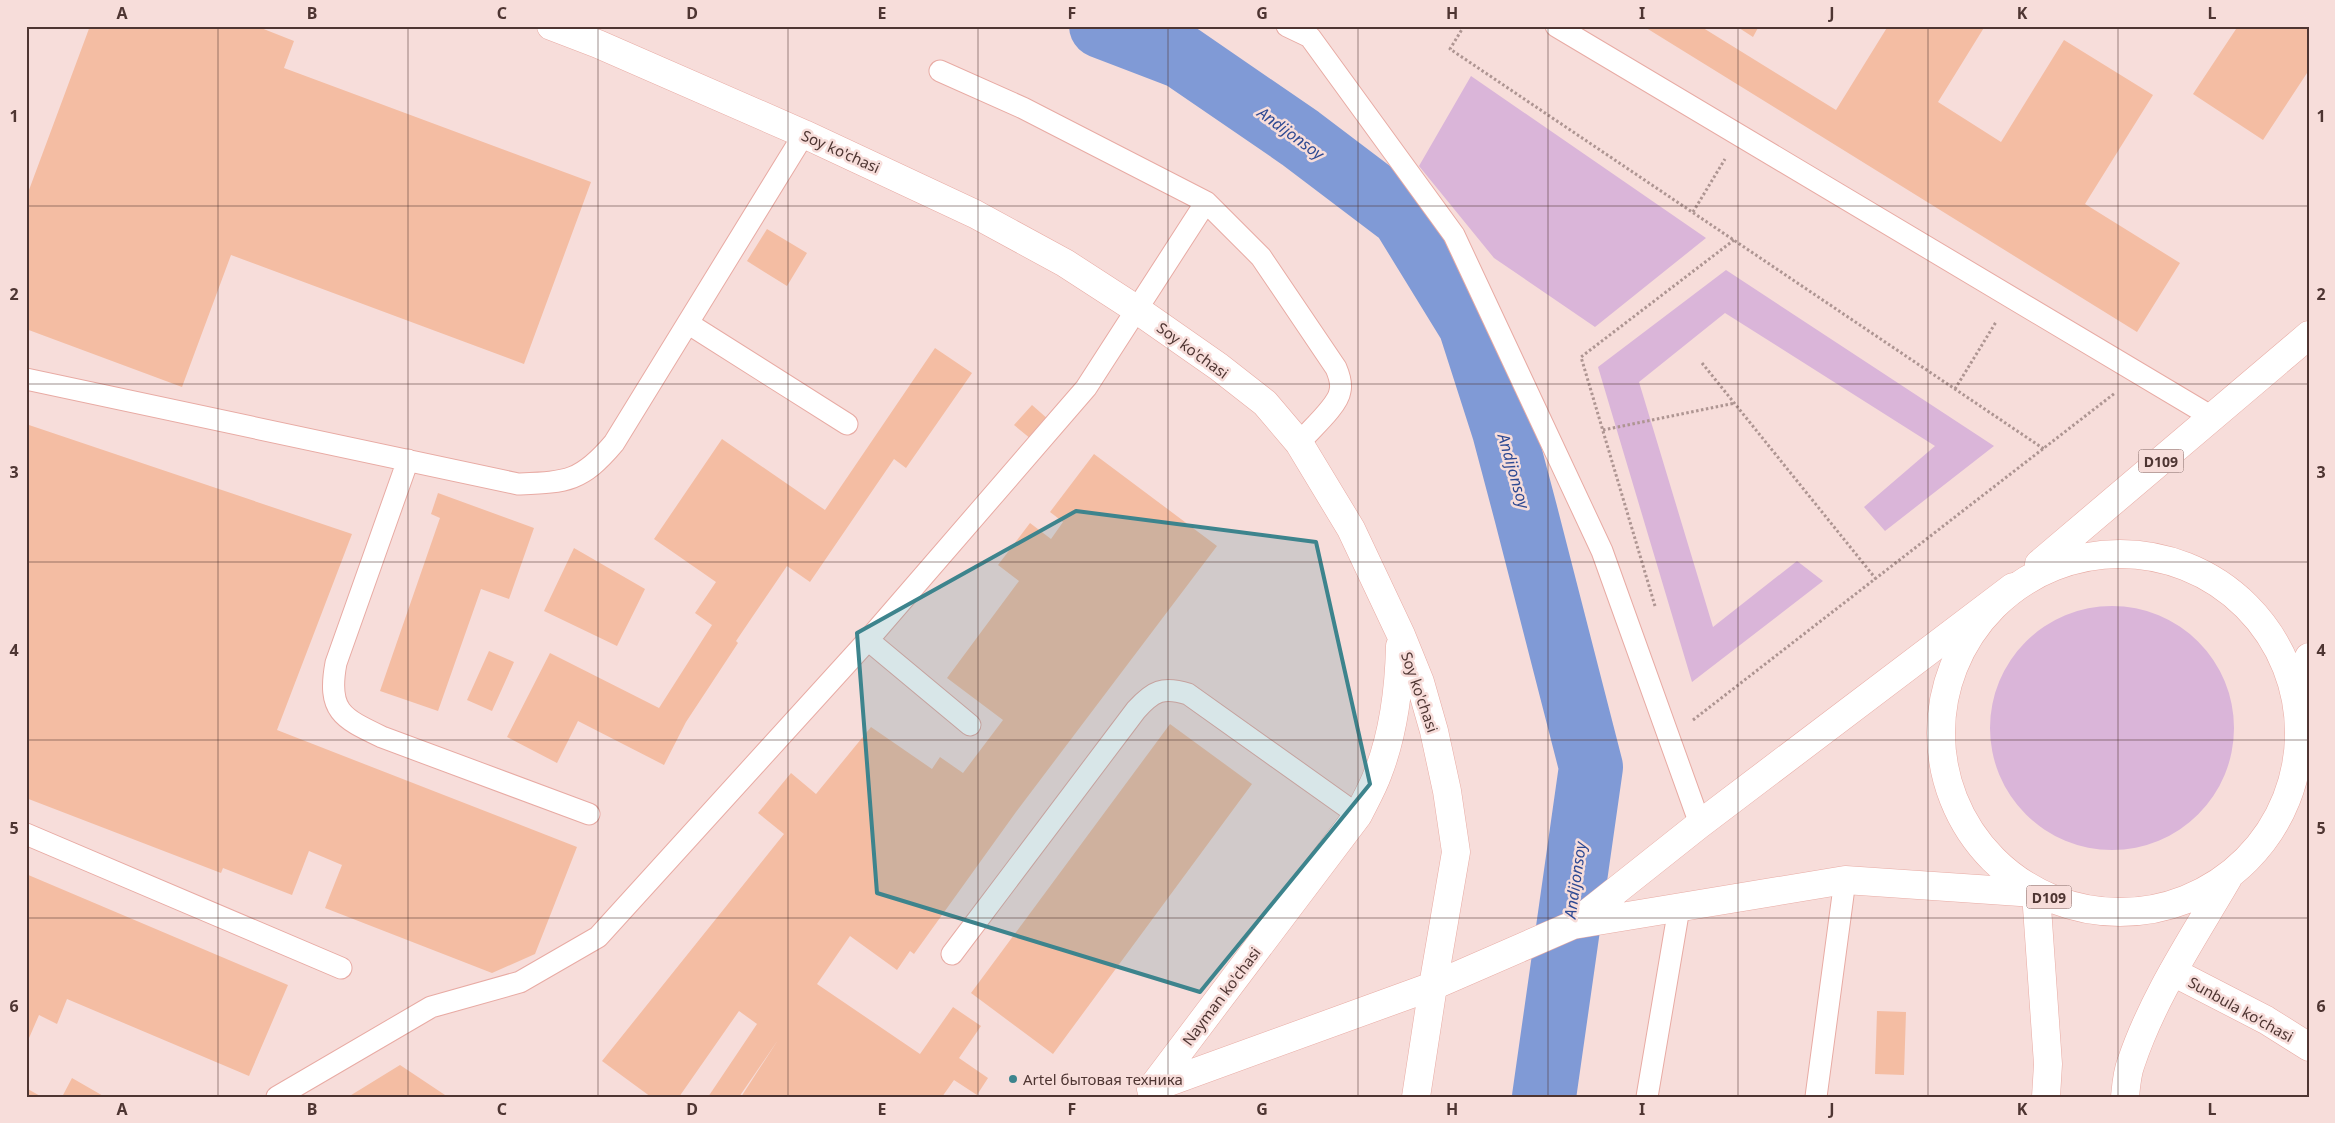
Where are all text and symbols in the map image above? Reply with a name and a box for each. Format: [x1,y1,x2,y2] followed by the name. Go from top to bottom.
[116,2,128,24] text: A
[307,2,317,24] text: B
[497,2,507,24] text: C
[686,2,698,24] text: D
[878,2,887,24] text: E
[1068,2,1076,24] text: F
[1256,2,1268,24] text: G
[1446,2,1458,24] text: H
[1639,2,1645,24] text: I
[1827,2,1835,24] text: J
[2017,2,2028,24] text: K
[2208,2,2217,24] text: L
[1253,101,1330,165] water label: Andijonsoy
[9,105,19,127] text: 1
[2316,105,2326,127] text: 1
[799,125,883,177] street label: Soy ko'chasi
[9,283,19,305] text: 2
[2316,283,2326,305] text: 2
[1153,317,1233,383] street label: Soy ko'chasi
[1493,430,1536,513] water label: Andijonsoy
[2138,450,2184,472] road number: D109
[9,461,19,483] text: 3
[2316,461,2326,483] text: 3
[9,639,19,661] text: 4
[2316,639,2326,661] text: 4
[1397,649,1443,735] street label: Soy ko'chasi
[9,817,19,839] text: 5
[2316,817,2326,839] text: 5
[1559,839,1591,921] water label: Andijonsoy
[2026,886,2072,909] road number: D109
[1177,943,1265,1049] street label: Nayman ko'chasi
[2185,972,2297,1046] street label: Sunbula koʻchasi
[9,995,19,1017] text: 6
[2316,995,2326,1017] text: 6
[1023,1069,1183,1089] place label: Artel бытовая техника
[1007,1073,1019,1085] marker: Artel бытовая техника
[116,1098,128,1120] text: A
[307,1098,317,1120] text: B
[497,1098,507,1120] text: C
[686,1098,698,1120] text: D
[878,1098,887,1120] text: E
[1068,1098,1076,1120] text: F
[1256,1098,1268,1120] text: G
[1446,1098,1458,1120] text: H
[1639,1098,1645,1120] text: I
[1827,1098,1835,1120] text: J
[2017,1098,2028,1120] text: K
[2208,1098,2217,1120] text: L

